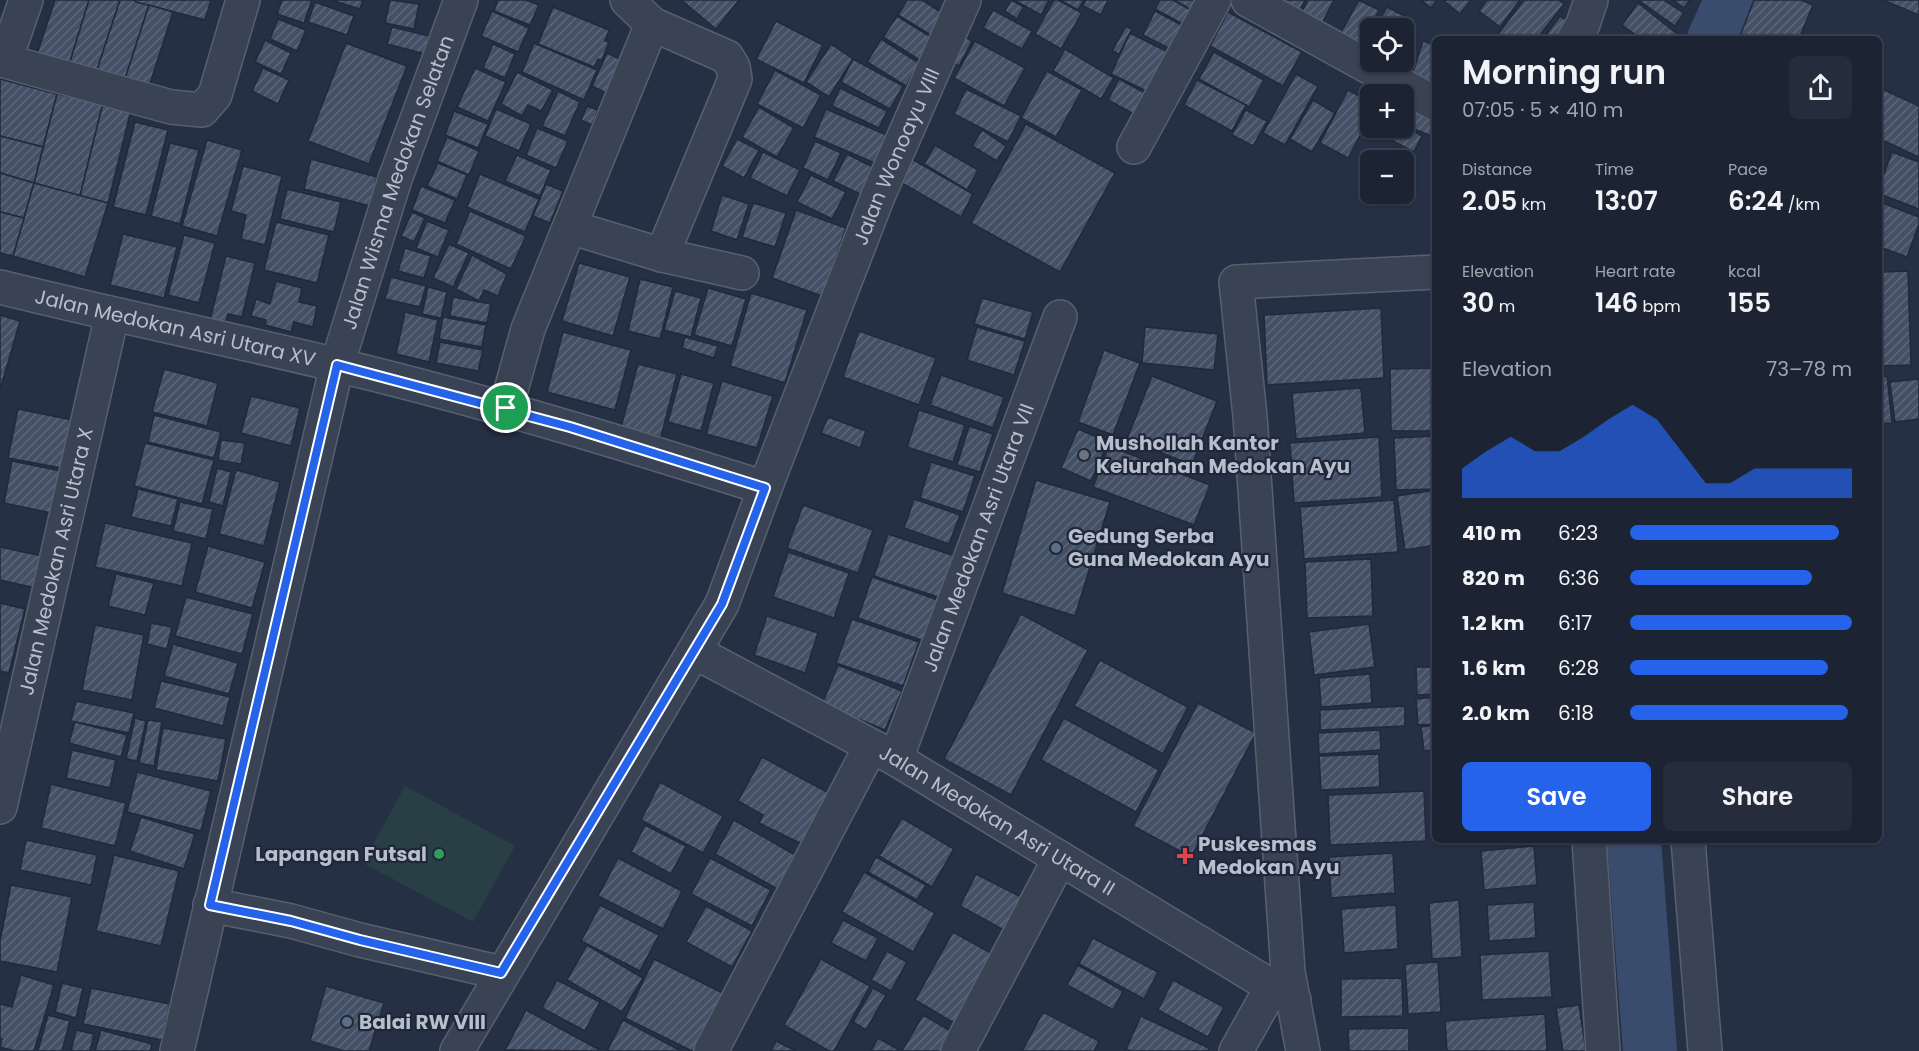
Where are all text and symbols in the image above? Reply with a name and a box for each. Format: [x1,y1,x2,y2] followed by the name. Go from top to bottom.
[1360,18,1414,204] map controls
[1360,18,1414,72] button: locate
[335,31,461,333] street label: Jalan Wisma Medokan Selatan
[1462,49,1666,96] text: Morning run
[1789,56,1852,119] button: share
[846,64,946,249] street label: Jalan Wonoayu VIII
[1360,84,1414,138] button: +
[1462,96,1623,124] text: 07:05 · 5 × 410 m
[1360,150,1414,204] button: −
[1462,158,1532,181] text: Distance
[1595,158,1634,181] text: Time
[1728,158,1768,181] text: Pace
[1462,183,1517,219] text: 2.05
[1595,183,1658,219] text: 13:07
[1728,183,1784,219] text: 6:24
[1517,193,1546,216] text: km
[1784,193,1820,216] text: /km
[1462,260,1534,283] text: Elevation
[1595,260,1675,283] text: Heart rate
[1728,260,1761,283] text: kcal
[32,282,319,374] street label: Jalan Medokan Asri Utara XV
[1462,285,1494,321] text: 30
[1595,285,1638,321] text: 146
[1728,285,1771,321] text: 155
[1494,295,1515,318] text: m
[1638,295,1681,318] text: bpm
[1462,355,1552,383] text: Elevation
[1766,355,1852,383] text: 73–78 m
[480,382,531,433] pin
[489,391,522,424] icon: arrive
[915,400,1041,676] street label: Jalan Medokan Asri Utara VII
[12,425,100,698] street label: Jalan Medokan Asri Utara X
[1096,429,1350,480] place label: Mushollah Kantor Kelurahan Medokan Ayu
[1077,448,1091,462] marker: Mushollah Kantor Kelurahan Medokan Ayu
[1462,519,1522,547] text: 410 m
[1558,519,1598,547] text: 6:23
[1068,522,1270,573] place label: Gedung Serba Guna Medokan Ayu
[1049,541,1063,555] marker: Gedung Serba Guna Medokan Ayu
[1462,564,1525,592] text: 820 m
[1558,564,1599,592] text: 6:36
[1462,609,1524,637] text: 1.2 km
[1558,609,1592,637] text: 6:17
[1462,654,1526,682] text: 1.6 km
[1558,654,1599,682] text: 6:28
[1462,699,1530,727] text: 2.0 km
[1558,699,1594,727] text: 6:18
[874,739,1120,902] street label: Jalan Medokan Asri Utara II
[1462,762,1651,831] button: Save
[1663,762,1852,831] button: Share
[1198,830,1340,881] place label: Puskesmas Medokan Ayu
[255,840,427,868] place label: Lapangan Futsal
[432,847,446,861] marker: Lapangan Futsal
[1176,847,1194,865] marker: Puskesmas Medokan Ayu
[359,1008,486,1036] place label: Balai RW VIII
[340,1015,354,1029] marker: Balai RW VIII

